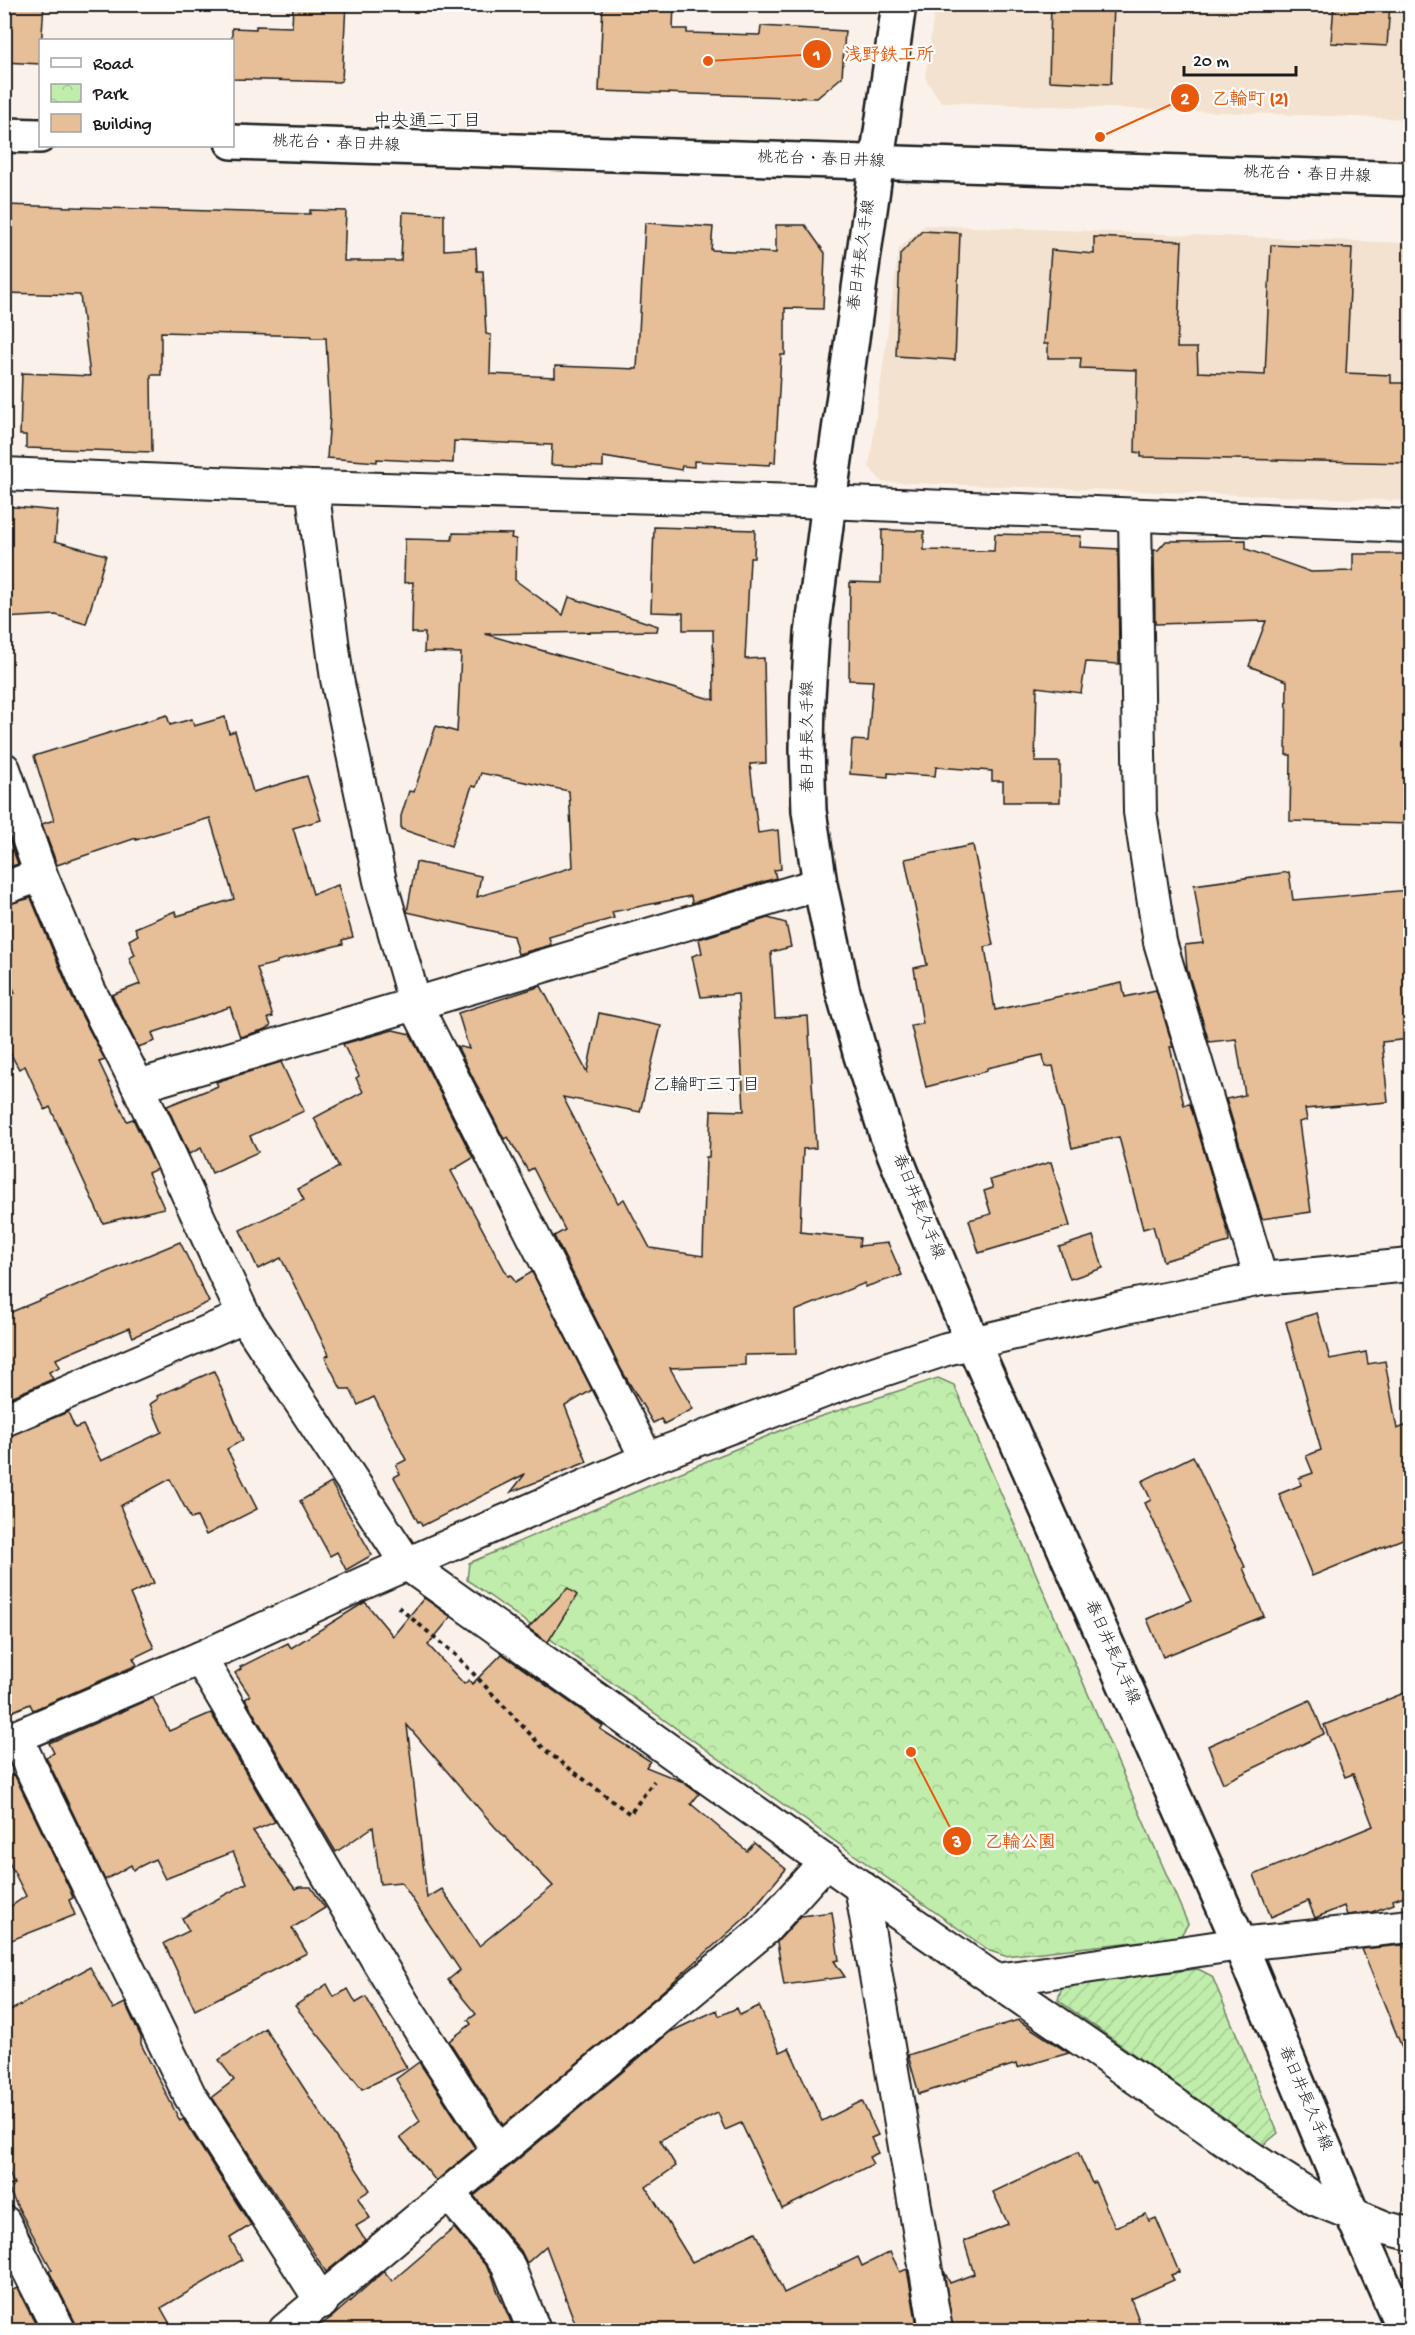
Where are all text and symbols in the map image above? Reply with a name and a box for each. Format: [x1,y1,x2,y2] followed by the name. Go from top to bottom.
[802,36,946,72] callout: 浅野鉄工所
[39,39,234,147] legend
[1184,39,1296,77] scale bar
[844,45,934,67] text: 浅野鉄工所
[812,46,821,67] text: 1
[1193,52,1229,73] text: 20 m
[93,55,134,76] text: Road
[1170,80,1301,116] callout: 乙輪町 (2)
[92,85,129,106] text: Park
[1211,89,1289,111] text: 乙輪町 (2)
[1181,90,1190,111] text: 2
[373,111,481,133] district label: 中央通二丁目
[92,115,152,136] text: Building
[272,131,400,157] street label: 桃花台・春日井線
[757,147,885,173] street label: 桃花台・春日井線
[1243,162,1371,188] street label: 桃花台・春日井線
[844,198,880,312] street label: 春日井長久手線
[798,681,819,793] street label: 春日井長久手線
[652,1075,760,1097] district label: 乙輪町三丁目
[887,1151,949,1262] street label: 春日井長久手線
[1080,1597,1144,1708] street label: 春日井長久手線
[942,1823,1068,1859] callout: 乙輪公園
[984,1832,1056,1854] text: 乙輪公園
[951,1833,962,1854] text: 3
[1273,2043,1336,2154] street label: 春日井長久手線

